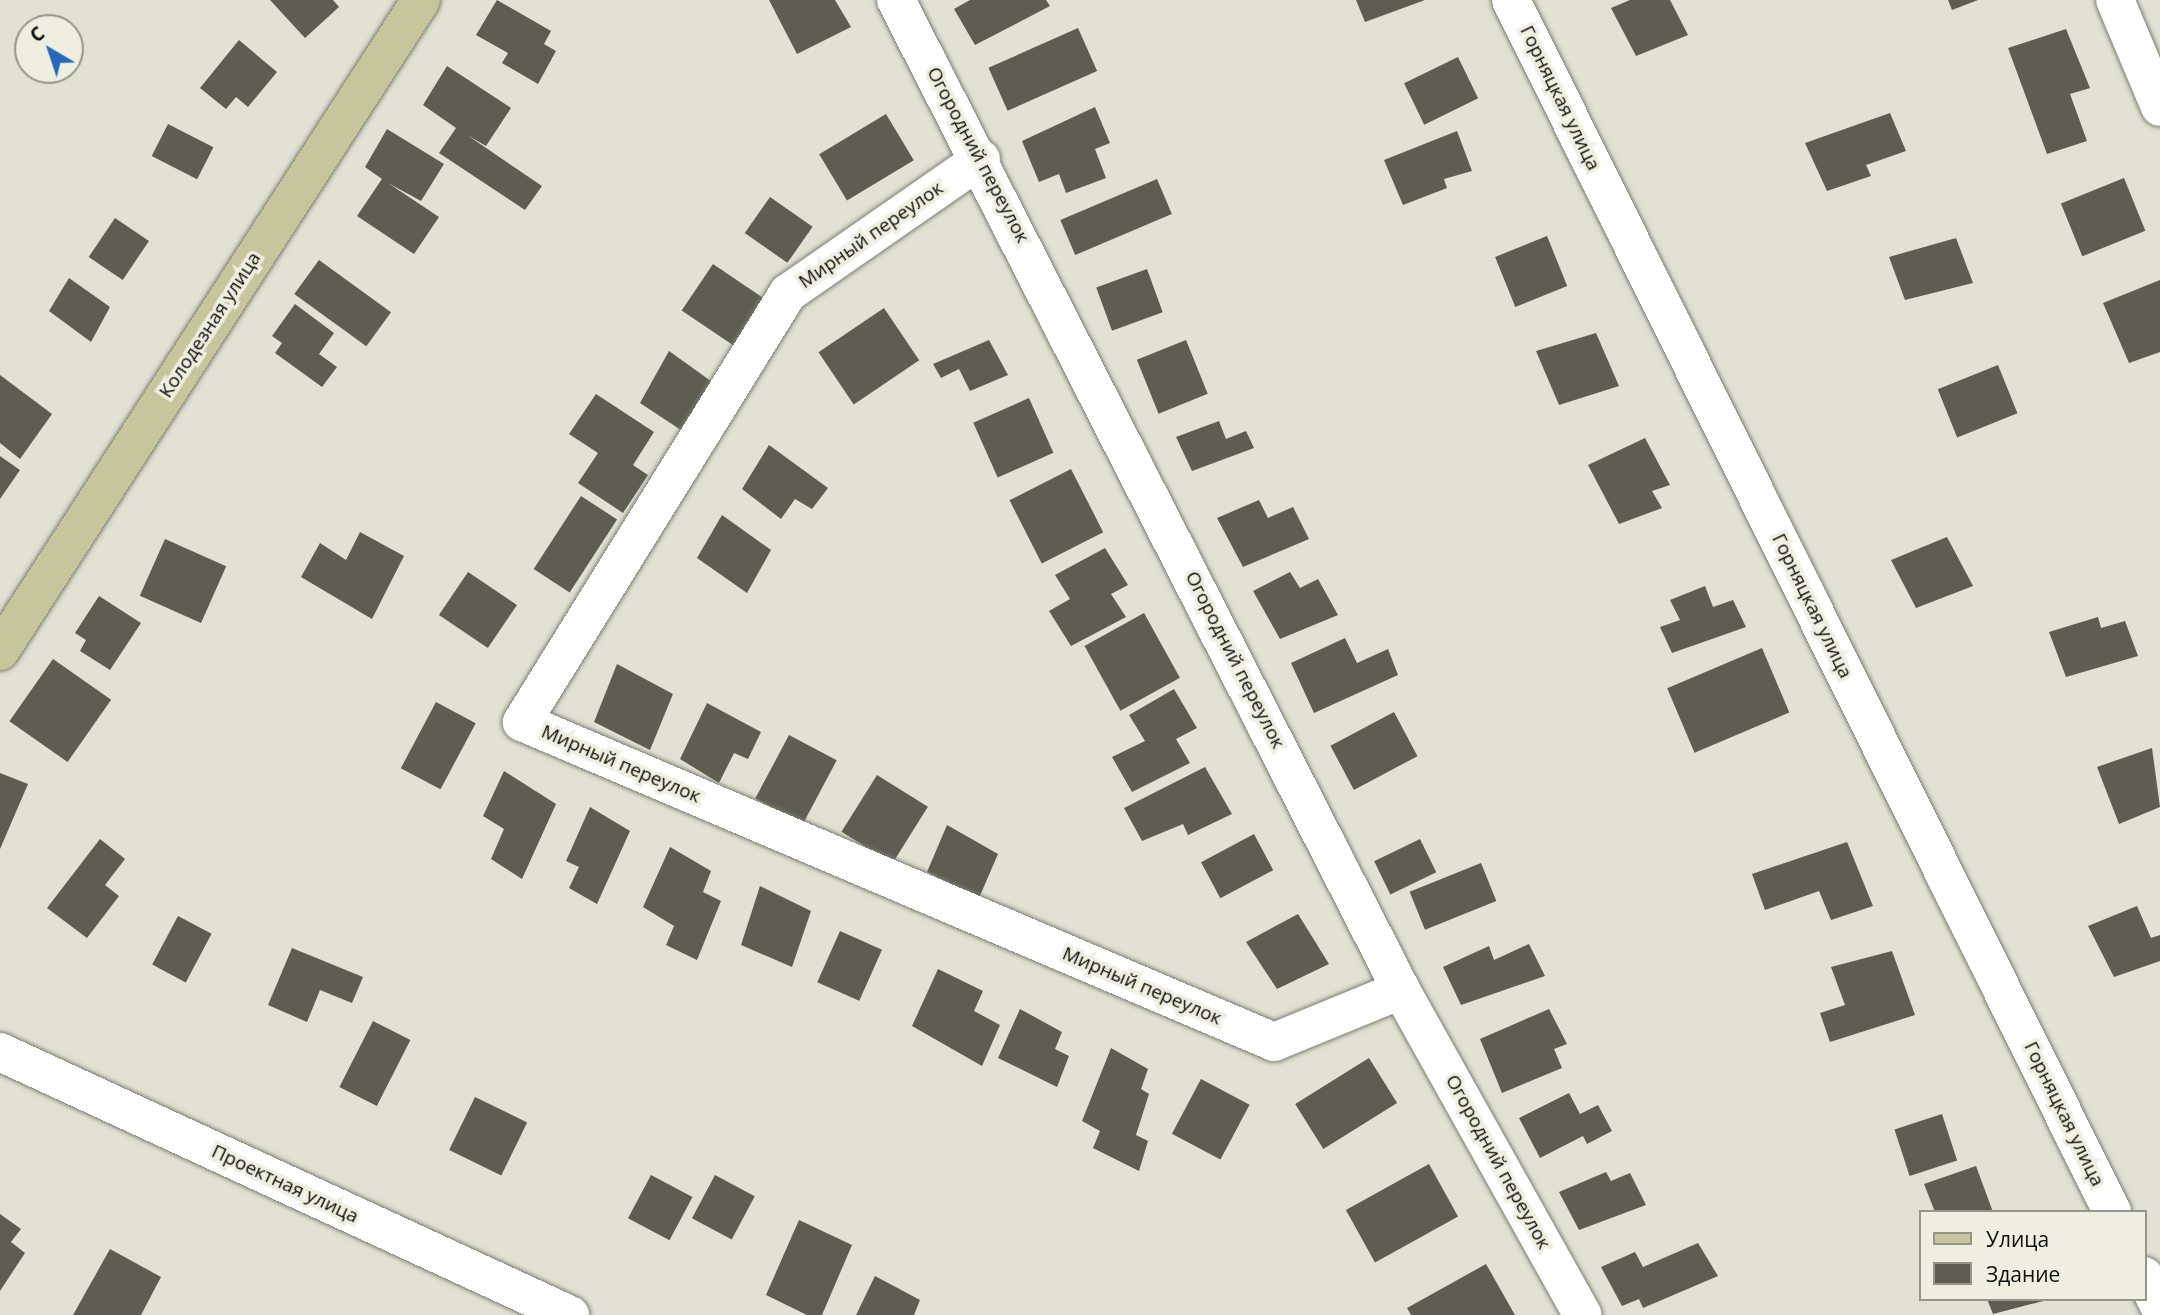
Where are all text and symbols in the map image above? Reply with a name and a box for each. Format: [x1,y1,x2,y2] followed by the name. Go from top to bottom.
[14,14,84,84] north arrow
[24,20,50,48] text: С
[1515,22,1605,174] street label: Горняцкая улица
[922,63,1034,247] street label: Огородний переулок
[795,177,947,293] street label: Мирный переулок
[154,248,266,402] street label: Колодезная улица
[1767,530,1857,682] street label: Горняцкая улица
[1180,568,1290,752] street label: Огородний переулок
[538,720,704,808] street label: Мирный переулок
[1059,942,1225,1030] street label: Мирный переулок
[2019,1038,2109,1190] street label: Горняцкая улица
[1441,1071,1555,1253] street label: Огородний переулок
[208,1140,362,1228] street label: Проектная улица
[1918,1210,2146,1301] legend
[1986,1225,2049,1253] text: Улица
[1986,1260,2060,1288] text: Здание

